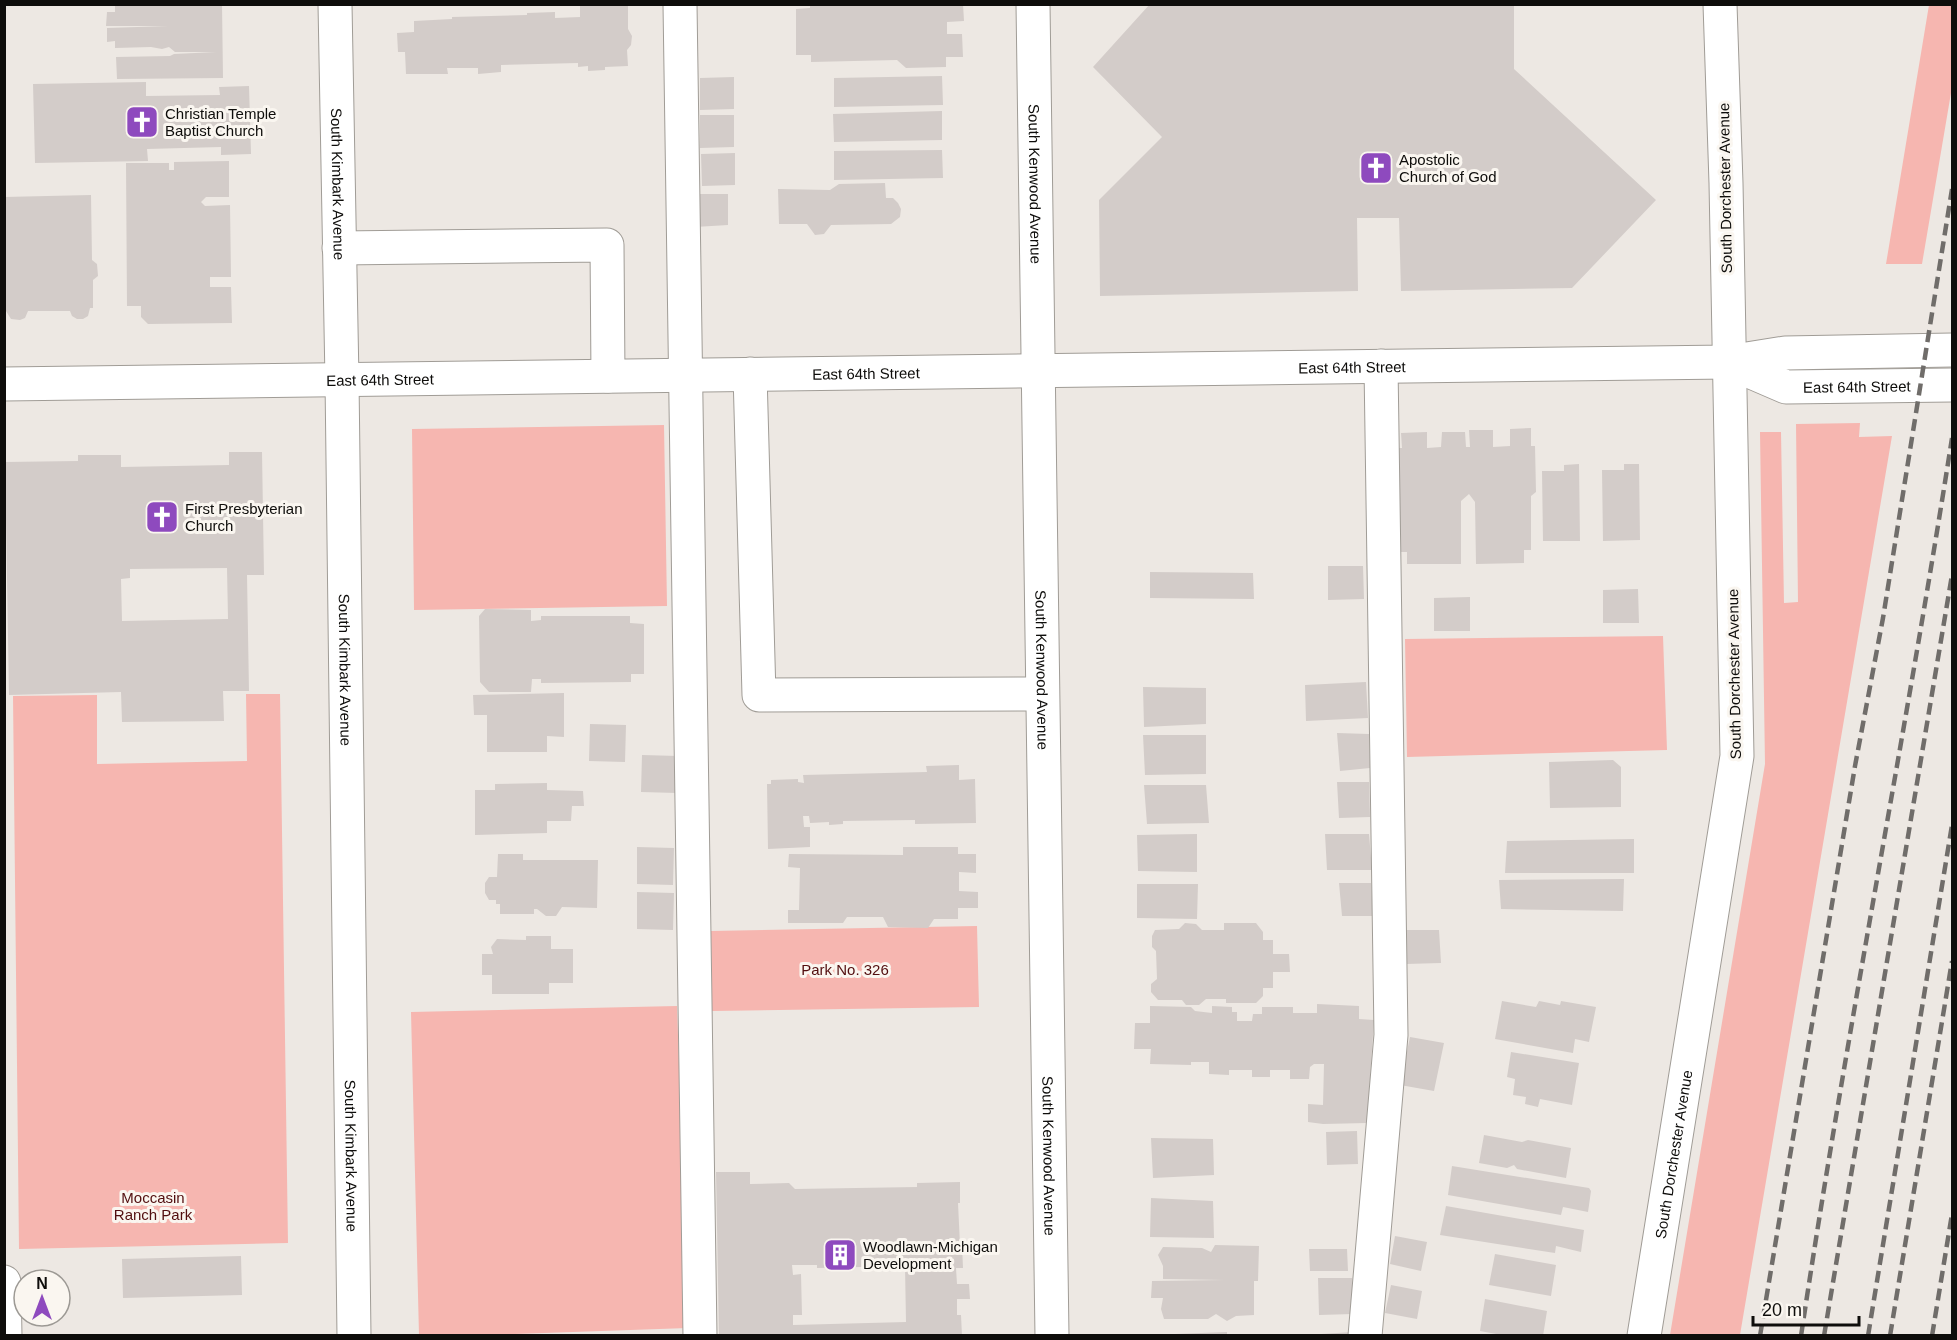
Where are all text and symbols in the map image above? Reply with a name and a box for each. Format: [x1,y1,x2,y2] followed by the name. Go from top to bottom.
[1715,103,1735,273] street label: South Dorchester Avenue
[124,104,160,140] church icon: Christian Temple Baptist Church
[1026,104,1045,264] street label: South Kenwood Avenue
[165,105,276,139] place label: Christian Temple Baptist Church
[328,108,348,260] street label: South Kimbark Avenue
[1358,150,1394,186] church icon: Apostolic Church of God
[1399,151,1497,185] place label: Apostolic Church of God
[1298,358,1407,376] street label: East 64th Street
[812,364,921,382] street label: East 64th Street
[326,370,435,388] street label: East 64th Street
[1803,377,1912,395] street label: East 64th Street
[144,499,180,535] church icon: First Presbyterian Church
[185,500,303,534] place label: First Presbyterian Church
[1724,589,1744,759] street label: South Dorchester Avenue
[1033,590,1052,750] street label: South Kenwood Avenue
[336,594,355,746] street label: South Kimbark Avenue
[801,961,889,978] park label: Park No. 326
[1651,1069,1695,1240] street label: South Dorchester Avenue
[1040,1076,1059,1236] street label: South Kenwood Avenue
[342,1080,361,1232] street label: South Kimbark Avenue
[114,1189,193,1223] park label: Moccasin Ranch Park
[822,1237,858,1273] building icon: Woodlawn-Michigan Development
[863,1238,998,1272] place label: Woodlawn-Michigan Development
[12,1268,72,1328] north arrow
[36,1275,48,1292] text: N
[1753,1289,1860,1327] scale bar
[1762,1300,1802,1320] text: 20 m

